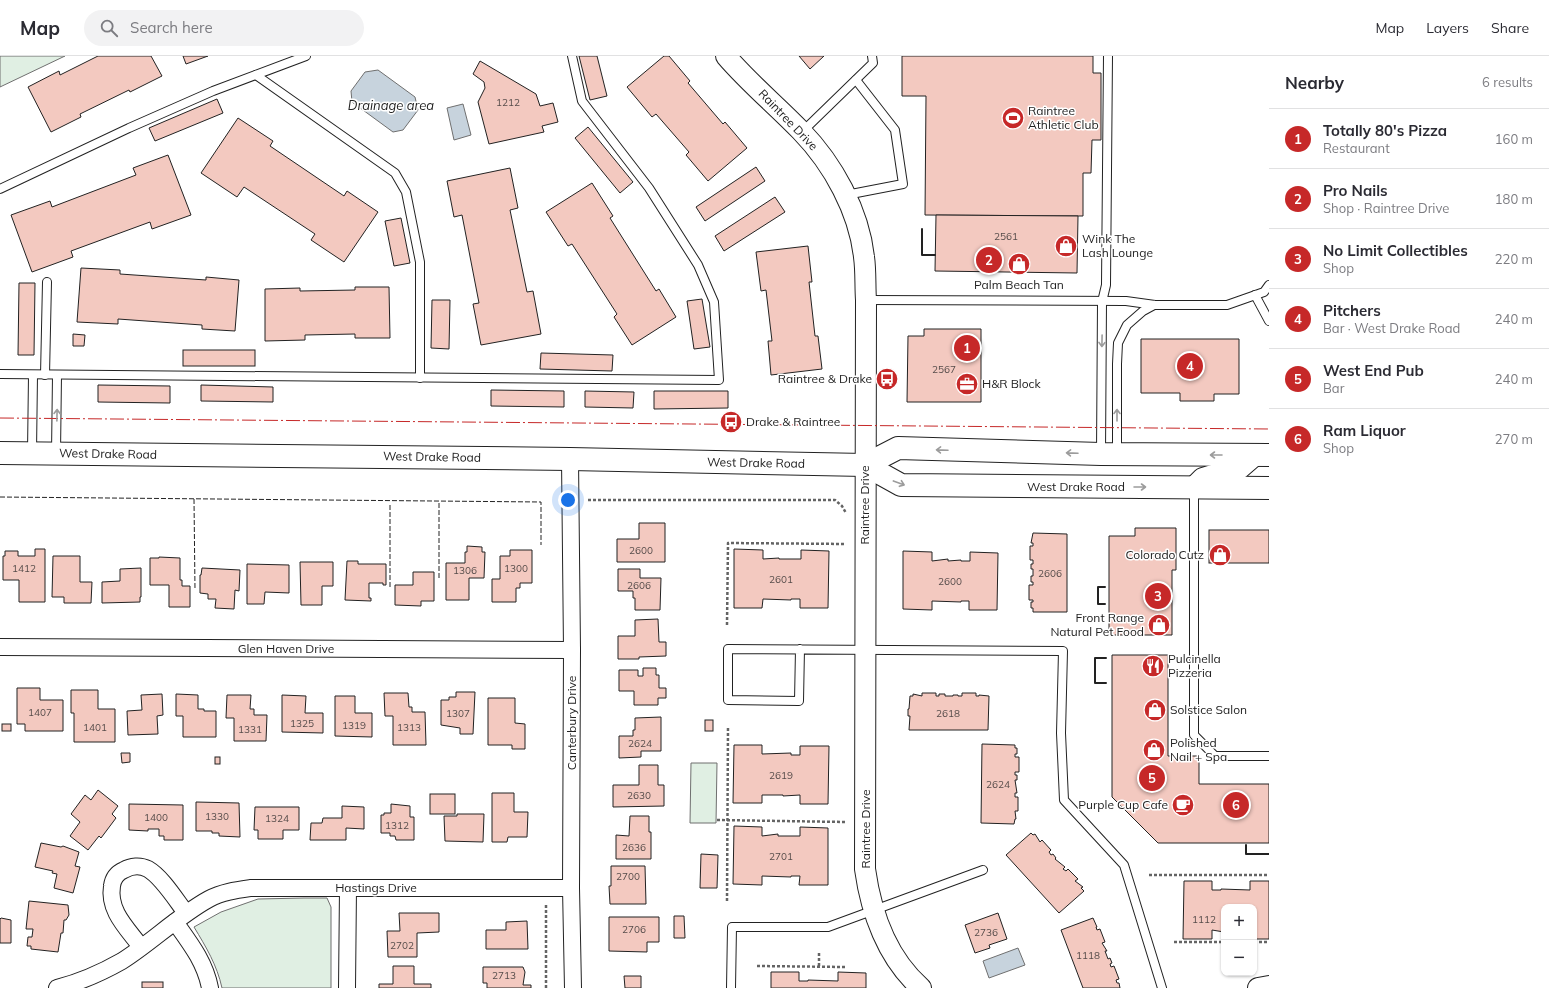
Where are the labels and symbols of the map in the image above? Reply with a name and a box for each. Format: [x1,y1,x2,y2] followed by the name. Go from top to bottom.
[756,86,821,153] street label: Raintree Drive
[496,96,520,109] house number: 1212
[348,97,434,113] water label: Drainage area
[1028,103,1099,132] place label: Raintree Athletic Club
[1000,105,1026,131] sports icon: Raintree Athletic Club
[994,230,1018,243] house number: 2561
[1082,231,1153,260] place label: Wink The Lash Lounge
[1053,233,1079,259] shop icon: Wink The Lash Lounge
[976,245,1002,275] pin: 2
[1006,251,1032,277] shop icon: Palm Beach Tan
[974,277,1064,292] place label: Palm Beach Tan
[954,333,980,363] pin: 1
[1098,334,1106,347] one-way arrow
[1177,351,1203,381] pin: 4
[932,363,956,376] house number: 2567
[874,366,900,392] bus stop icon: Raintree & Drake
[778,371,872,386] place label: Raintree & Drake
[954,371,980,397] office icon: H&R Block
[982,376,1041,391] place label: H&R Block
[53,409,60,422] one-way arrow
[718,409,744,435] bus stop icon: Drake & Raintree
[1113,409,1121,422] one-way arrow
[746,414,840,429] place label: Drake & Raintree
[59,445,157,462] street label: West Drake Road
[936,446,949,454] one-way arrow
[383,448,481,465] street label: West Drake Road
[1066,450,1079,457] one-way arrow
[1210,451,1223,459] one-way arrow
[707,454,805,471] street label: West Drake Road
[857,465,872,545] street label: Raintree Drive
[893,479,905,487] one-way arrow
[1027,479,1125,494] street label: West Drake Road
[1133,483,1146,491] one-way arrow
[558,490,578,510] your location
[1207,542,1233,568] shop icon: Colorado Cutz
[629,544,653,557] house number: 2600
[1126,547,1204,562] place label: Colorado Cutz
[12,562,36,575] house number: 1412
[504,562,528,575] house number: 1300
[453,564,477,577] house number: 1306
[1038,567,1062,580] house number: 2606
[769,573,793,586] house number: 2601
[938,575,962,588] house number: 2600
[627,579,651,592] house number: 2606
[1145,581,1171,611] pin: 3
[1050,610,1144,639] place label: Front Range Natural Pet Food
[1146,612,1172,638] shop icon: Front Range Natural Pet Food
[238,641,334,656] street label: Glen Haven Drive
[1168,651,1221,680] place label: Pulcinella Pizzeria
[1140,653,1166,679] restaurant icon: Pulcinella Pizzeria
[564,676,579,770] street label: Canterbury Drive
[1142,697,1168,723] shop icon: Solstice Salon
[1170,702,1247,717] place label: Solstice Salon
[28,706,52,719] house number: 1407
[446,707,470,720] house number: 1307
[936,707,960,720] house number: 2618
[290,717,314,730] house number: 1325
[342,719,366,732] house number: 1319
[83,721,107,734] house number: 1401
[397,721,421,734] house number: 1313
[238,723,262,736] house number: 1331
[1170,735,1227,764] place label: Polished Nail + Spa
[628,737,652,750] house number: 2624
[1141,737,1167,763] shop icon: Polished Nail + Spa
[1139,763,1165,793] pin: 5
[769,769,793,782] house number: 2619
[986,778,1010,791] house number: 2624
[627,789,651,802] house number: 2630
[858,789,873,869] street label: Raintree Drive
[1223,790,1249,820] pin: 6
[1170,792,1196,818] cafe icon: Purple Cup Cafe
[1078,797,1168,812] place label: Purple Cup Cafe
[205,810,229,823] house number: 1330
[144,811,168,824] house number: 1400
[265,812,289,825] house number: 1324
[385,819,409,832] house number: 1312
[622,841,646,854] house number: 2636
[769,850,793,863] house number: 2701
[616,870,640,883] house number: 2700
[335,880,417,895] street label: Hastings Drive
[1192,913,1216,926] house number: 1112
[622,923,646,936] house number: 2706
[974,926,998,939] house number: 2736
[390,939,414,952] house number: 2702
[1076,949,1100,962] house number: 1118
[492,969,516,982] house number: 2713

